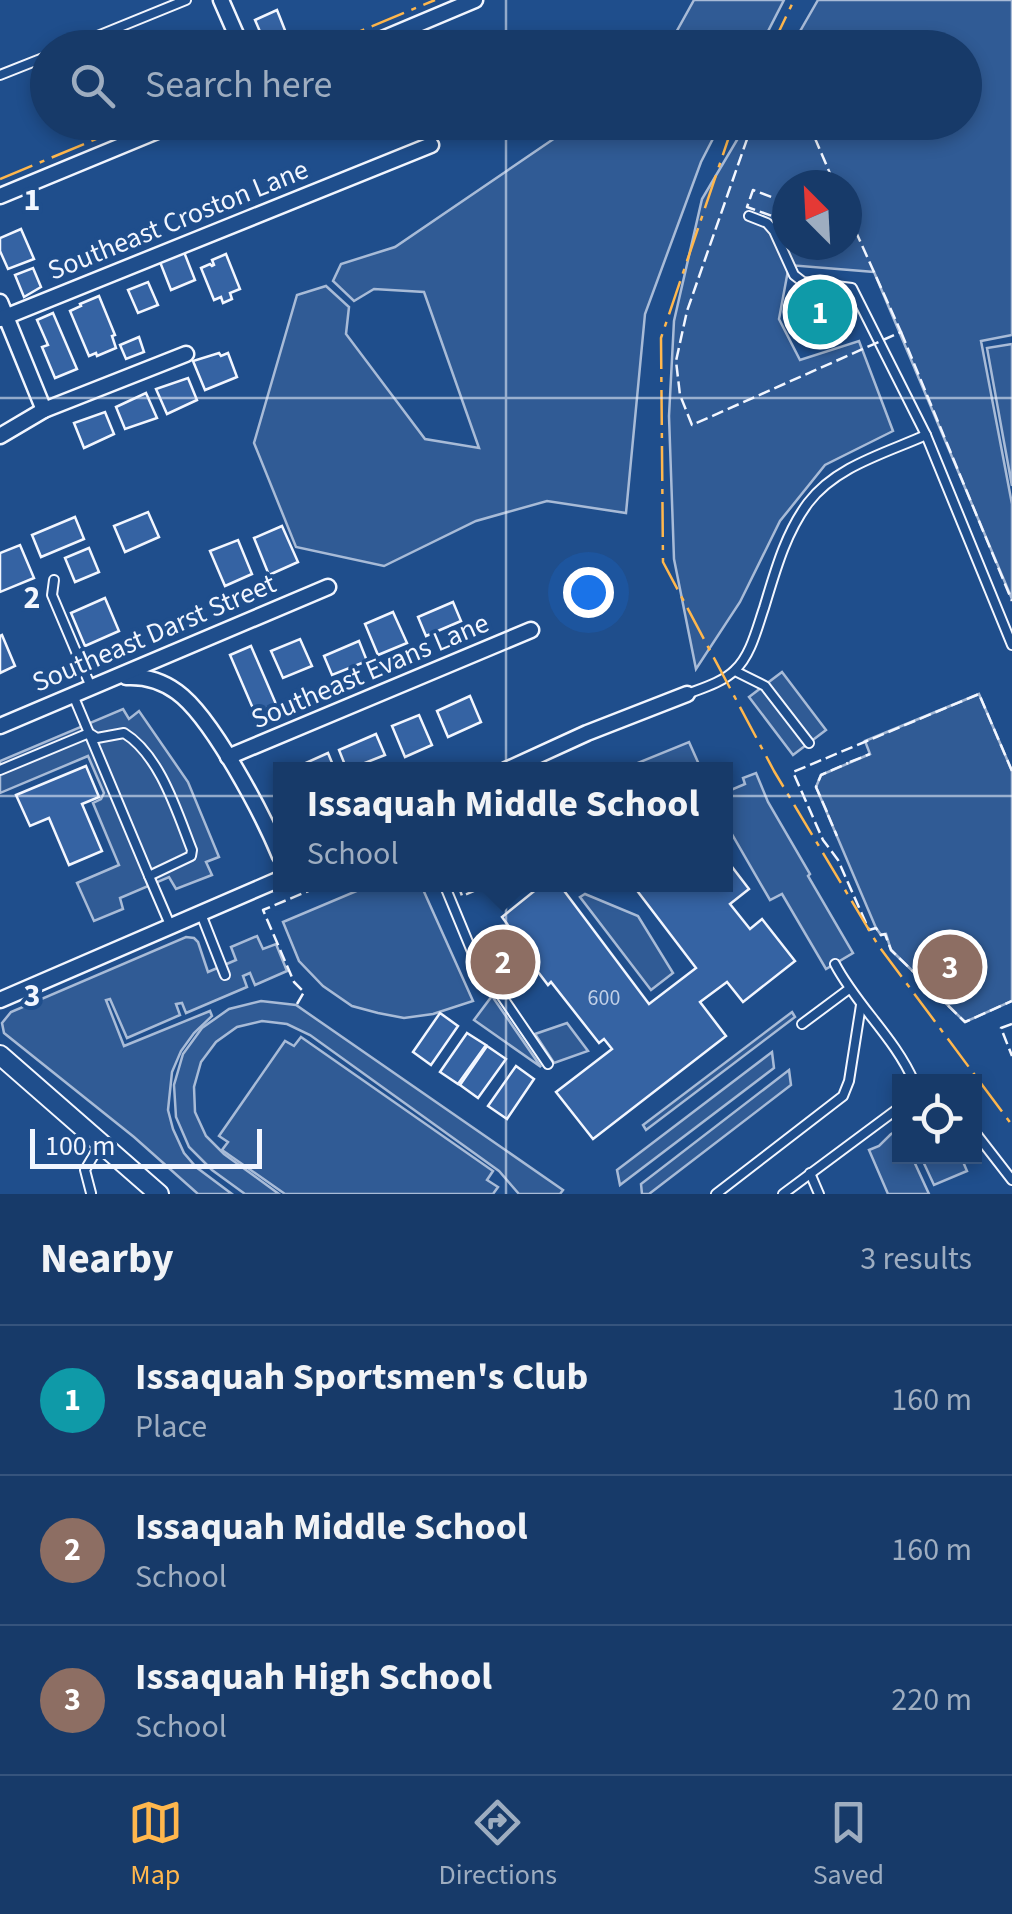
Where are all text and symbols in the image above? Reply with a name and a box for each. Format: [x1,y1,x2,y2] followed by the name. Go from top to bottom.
[30,30,982,140] search box
[65,58,120,113] icon: search
[145,58,332,112] text: Search here
[42,149,314,291] street label: Southeast Croston Lane
[772,170,862,260] north arrow
[24,177,40,223] text: 1
[788,274,852,350] pin: 1
[26,563,283,702] street label: Southeast Darst Street
[563,567,614,618] your location
[24,575,40,621] text: 2
[245,603,495,739] street label: Southeast Evans Lane
[273,762,733,892] popup
[307,777,699,831] text: Issaquah Middle School
[307,831,399,877] text: School
[470,924,536,1000] pin: 2
[918,930,982,1004] pin: 3
[24,973,40,1019] text: 3
[588,982,620,1014] house number: 600
[892,1074,982,1164] map controls
[892,1074,982,1164] button: locate
[30,1124,262,1168] scale bar
[45,1126,116,1166] text: 100 m
[40,1229,174,1289] text: Nearby
[860,1236,972,1282] text: 3 results
[135,1350,588,1404] text: Issaquah Sportsmen's Club
[64,1377,81,1423] text: 1
[891,1377,972,1423] text: 160 m
[135,1404,207,1450] text: Place
[135,1500,528,1554] text: Issaquah Middle School
[64,1527,81,1573] text: 2
[891,1527,972,1573] text: 160 m
[135,1554,227,1600] text: School
[135,1650,492,1704] text: Issaquah High School
[64,1677,81,1723] text: 3
[891,1677,972,1723] text: 220 m
[135,1704,227,1750] text: School
[128,1795,183,1895] tab: Map
[439,1795,557,1895] tab: Directions
[813,1795,884,1895] tab: Saved

